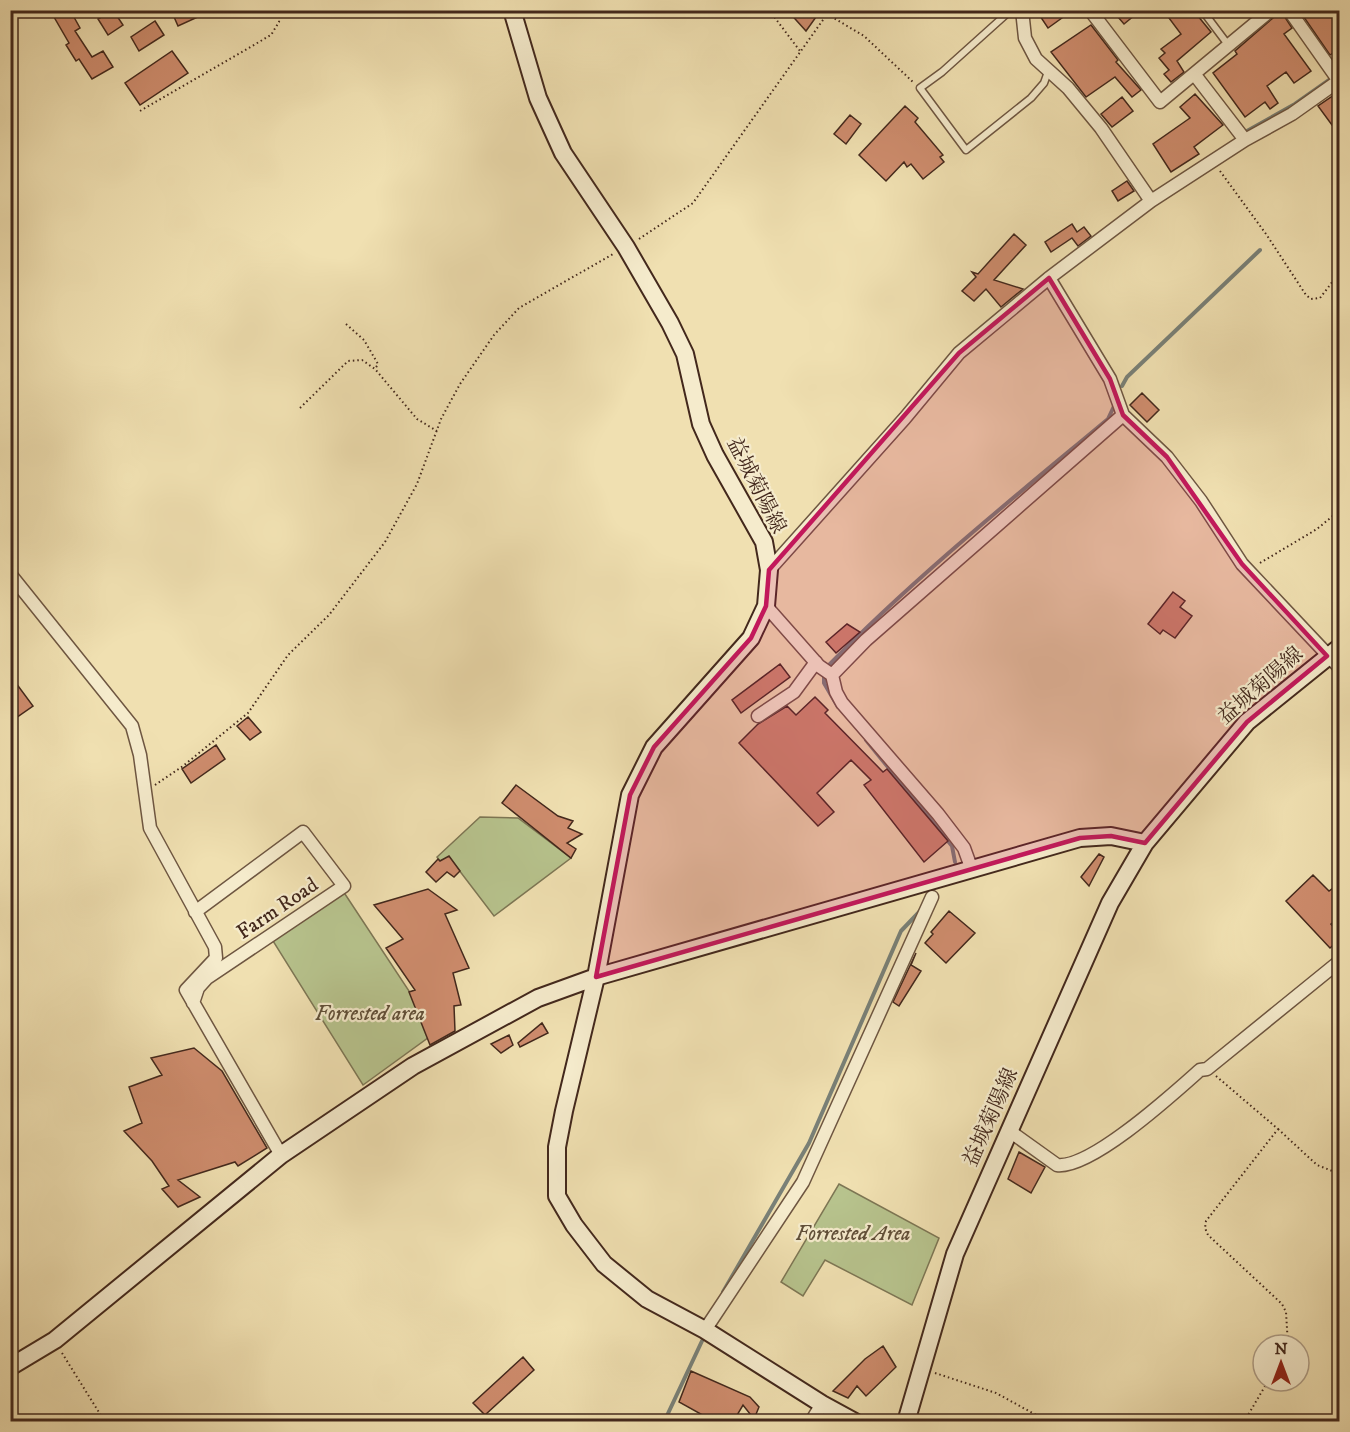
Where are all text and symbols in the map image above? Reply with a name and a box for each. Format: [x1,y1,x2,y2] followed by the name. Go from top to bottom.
[721,433,792,538] street label: 益城菊陽線
[1213,642,1309,730] street label: 益城菊陽線
[232,872,324,946] street label: Farm Road
[315,1001,425,1027] park label: Forrested area
[958,1064,1024,1171] street label: 益城菊陽線
[796,1221,910,1247] park label: Forrested Area
[1251,1333,1311,1393] north arrow
[1274,1339,1288,1359] text: N

